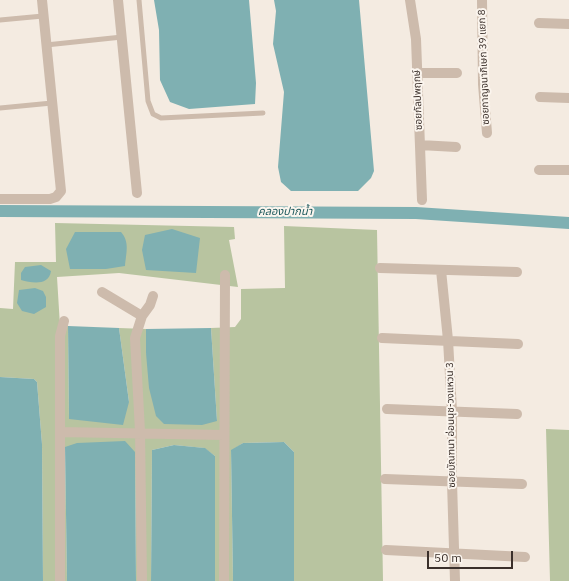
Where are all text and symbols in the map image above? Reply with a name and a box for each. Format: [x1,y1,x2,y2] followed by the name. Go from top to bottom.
[476,9,492,125] street label: ซอยกาญจนาภิเษก 39 แยก 8
[411,70,425,130] street label: ซอยกัลปพฤกษ์
[258,205,312,219] water label: คลองปากน้ำ
[444,362,458,488] street label: ซอยมัณฑนา อ่อนนุช-วงแหวน 3
[429,543,515,569] scale bar
[434,550,462,565] text: 50 m

